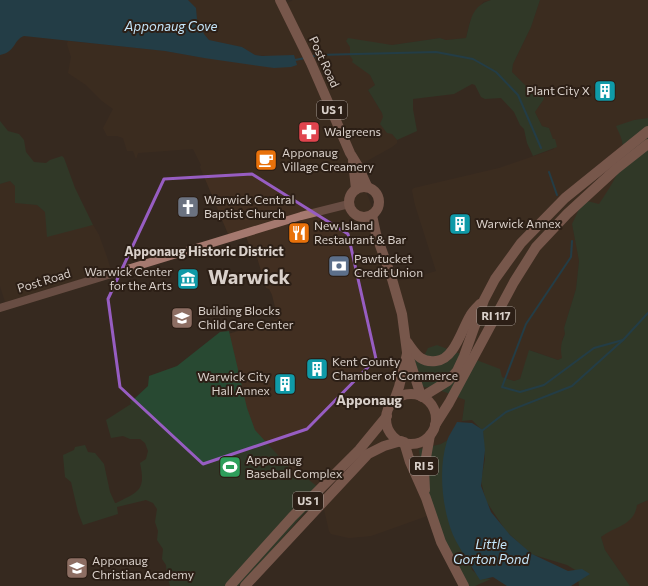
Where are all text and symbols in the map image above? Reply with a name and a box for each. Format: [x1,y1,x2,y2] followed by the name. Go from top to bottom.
[124,18,218,34] water label: Apponaug Cove
[307,34,343,90] street label: Post Road
[592,78,618,104] building icon: Plant City X
[526,83,590,97] place label: Plant City X
[317,101,347,119] road number: US 1
[296,119,322,145] pharmacy icon: Walgreens
[324,124,381,138] place label: Walgreens
[282,145,374,173] place label: Apponaug Village Creamery
[253,147,279,173] cafe icon: Apponaug Village Creamery
[204,192,294,220] place label: Warwick Central Baptist Church
[175,194,201,220] church icon: Warwick Central Baptist Church
[447,211,473,237] building icon: Warwick Annex
[476,216,561,230] place label: Warwick Annex
[314,218,406,246] place label: New Island Restaurant & Bar
[286,220,312,246] restaurant icon: New Island Restaurant & Bar
[124,243,284,259] district label: Apponaug Historic District
[354,251,423,279] place label: Pawtucket Credit Union
[326,253,352,279] bank icon: Pawtucket Credit Union
[85,264,172,292] place label: Warwick Center for the Arts
[208,264,290,288] district label: Warwick
[15,265,72,295] street label: Post Road
[175,266,201,292] museum icon: Warwick Center for the Arts
[198,303,294,331] place label: Building Blocks Child Care Center
[169,305,195,331] school or university icon: Building Blocks Child Care Center
[477,307,515,325] road number: RI 117
[332,354,458,382] place label: Kent County Chamber of Commerce
[304,356,330,382] building icon: Kent County Chamber of Commerce
[197,369,271,397] place label: Warwick City Hall Annex
[272,371,298,397] building icon: Warwick City Hall Annex
[336,391,402,408] district label: Apponaug
[246,452,343,480] place label: Apponaug Baseball Complex
[217,454,243,480] sports icon: Apponaug Baseball Complex
[410,457,438,475] road number: RI 5
[293,492,323,510] road number: US 1
[453,536,530,567] water label: Little Gorton Pond
[92,553,194,581] place label: Apponaug Christian Academy
[64,555,90,581] school or university icon: Apponaug Christian Academy

